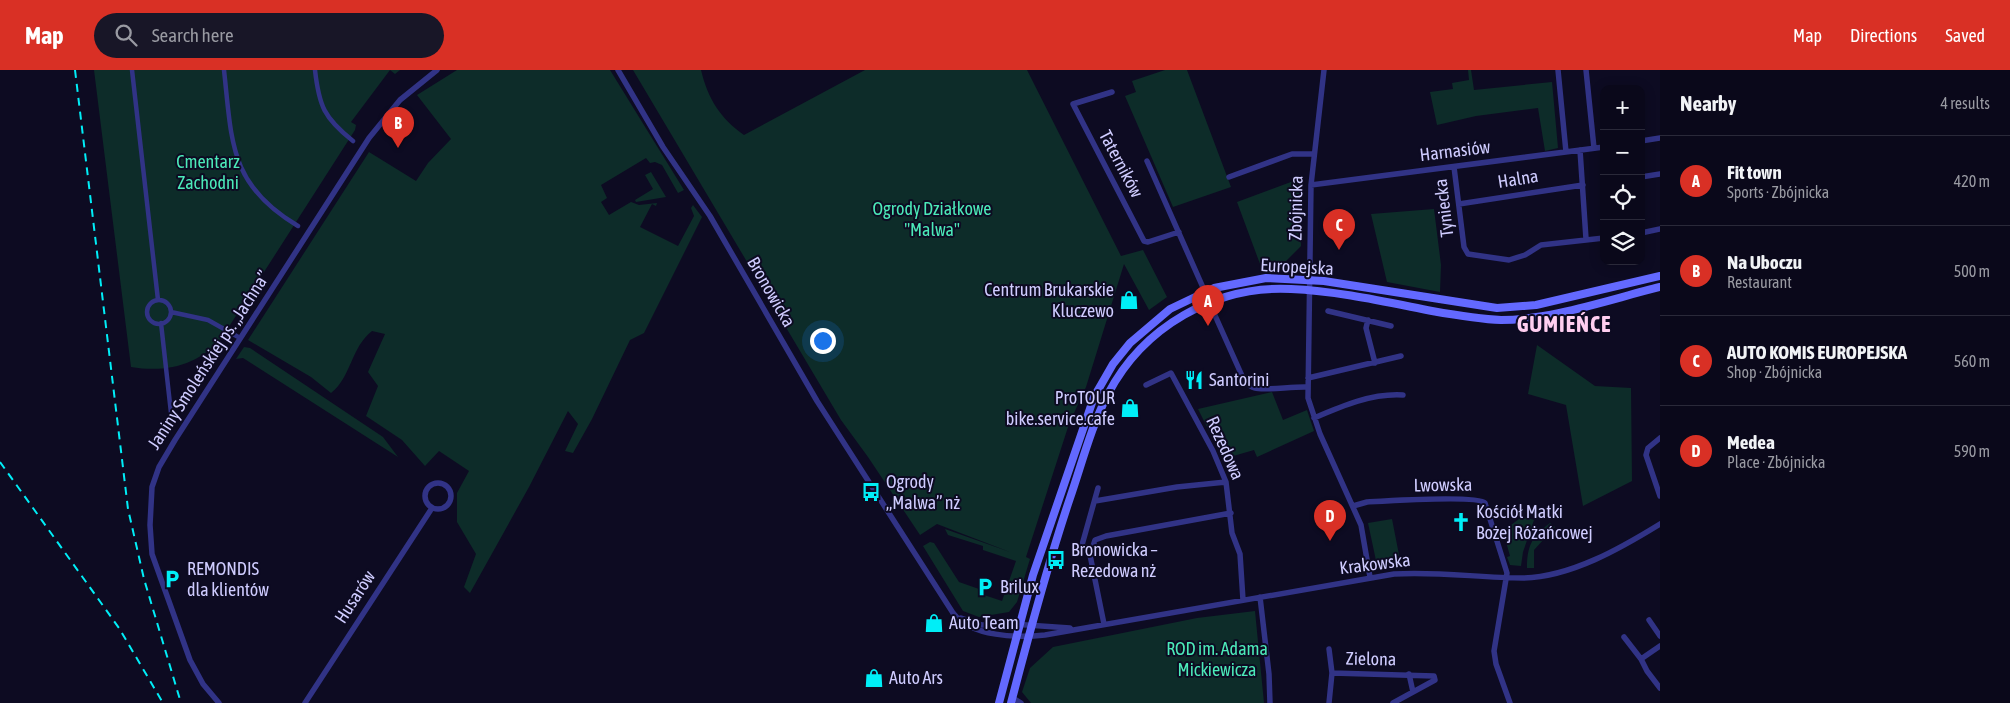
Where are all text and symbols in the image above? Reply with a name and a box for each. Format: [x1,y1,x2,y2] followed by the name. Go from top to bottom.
[94,13,444,58] search box
[112,21,140,49] icon: search
[25,22,64,49] text: Map
[152,24,234,46] text: Search here
[1793,25,1822,46] text: Map
[1850,25,1917,46] text: Directions
[1945,25,1985,46] text: Saved
[1600,85,1645,265] map controls
[1600,85,1645,130] button: +
[1680,91,1736,115] text: Nearby
[1940,94,1990,112] text: 4 results
[382,107,414,148] pin: B
[1095,127,1148,201] street label: Taterników
[1600,130,1645,175] button: −
[1419,136,1492,165] street label: Harnasiów
[176,151,240,193] park label: Cmentarz Zachodni
[1727,161,1782,183] text: Fit town
[1496,165,1540,192] street label: Halna
[1692,172,1700,190] text: A
[1954,172,1990,190] text: 420 m
[1284,175,1307,241] street label: Zbójnicka
[1600,175,1645,220] button: locate
[1430,178,1457,238] street label: Tyniecka
[1727,183,1829,201] text: Sports · Zbójnicka
[873,198,991,240] park label: Ogrody Działkowe "Malwa"
[1323,209,1355,250] pin: C
[1600,220,1645,265] button: layers
[1727,251,1802,273] text: Na Uboczu
[743,253,800,330] street label: Bronowicka
[1260,254,1334,279] street label: Europejska
[1692,262,1700,280] text: B
[1954,262,1990,280] text: 500 m
[143,267,274,453] street label: Janiny Smoleńskiej ps. „Jachna”
[1727,273,1792,291] text: Restaurant
[984,279,1114,321] place label: Centrum Brukarskie Kluczewo
[1192,285,1224,326] pin: A
[1118,289,1140,311] shop icon: Centrum Brukarskie Kluczewo
[1517,311,1611,337] district label: GUMIEŃCE
[810,328,836,354] your location
[1727,341,1907,363] text: AUTO KOMIS EUROPEJSKA
[1692,352,1700,370] text: C
[1954,352,1990,370] text: 560 m
[1727,363,1822,381] text: Shop · Zbójnicka
[1183,369,1205,391] restaurant icon: Santorini
[1209,369,1269,390] place label: Santorini
[1006,387,1115,429] place label: ProTOUR bike.service.cafe
[1119,397,1141,419] shop icon: ProTOUR bike.service.cafe
[1202,413,1249,483] street label: Rezedowa
[1727,431,1775,453] text: Medea
[1692,442,1700,460] text: D
[1954,442,1990,460] text: 590 m
[1727,453,1825,471] text: Place · Zbójnicka
[886,471,961,513] place label: Ogrody „Malwa” nż
[1413,473,1473,496] street label: Lwowska
[860,481,882,503] bus stop icon: Ogrody „Malwa” nż
[1314,500,1346,541] pin: D
[1476,501,1593,543] place label: Kościół Matki Bożej Różańcowej
[1450,511,1472,533] church icon: Kościół Matki Bożej Różańcowej
[1071,539,1158,581] place label: Bronowicka – Rezedowa nż
[1045,549,1067,571] bus stop icon: Bronowicka – Rezedowa nż
[1338,549,1412,578] street label: Krakowska
[187,558,269,600] place label: REMONDIS dla klientów
[330,566,379,627] street label: Husarów
[161,568,183,590] parking icon: REMONDIS dla klientów
[974,576,996,598] parking icon: Brilux
[1000,576,1039,597] place label: Brilux
[923,612,945,634] shop icon: Auto Team
[949,612,1019,633] place label: Auto Team
[1166,638,1268,680] park label: ROD im. Adama Mickiewicza
[1346,648,1396,669] street label: Zielona
[863,667,885,689] shop icon: Auto Ars
[889,667,943,688] place label: Auto Ars

